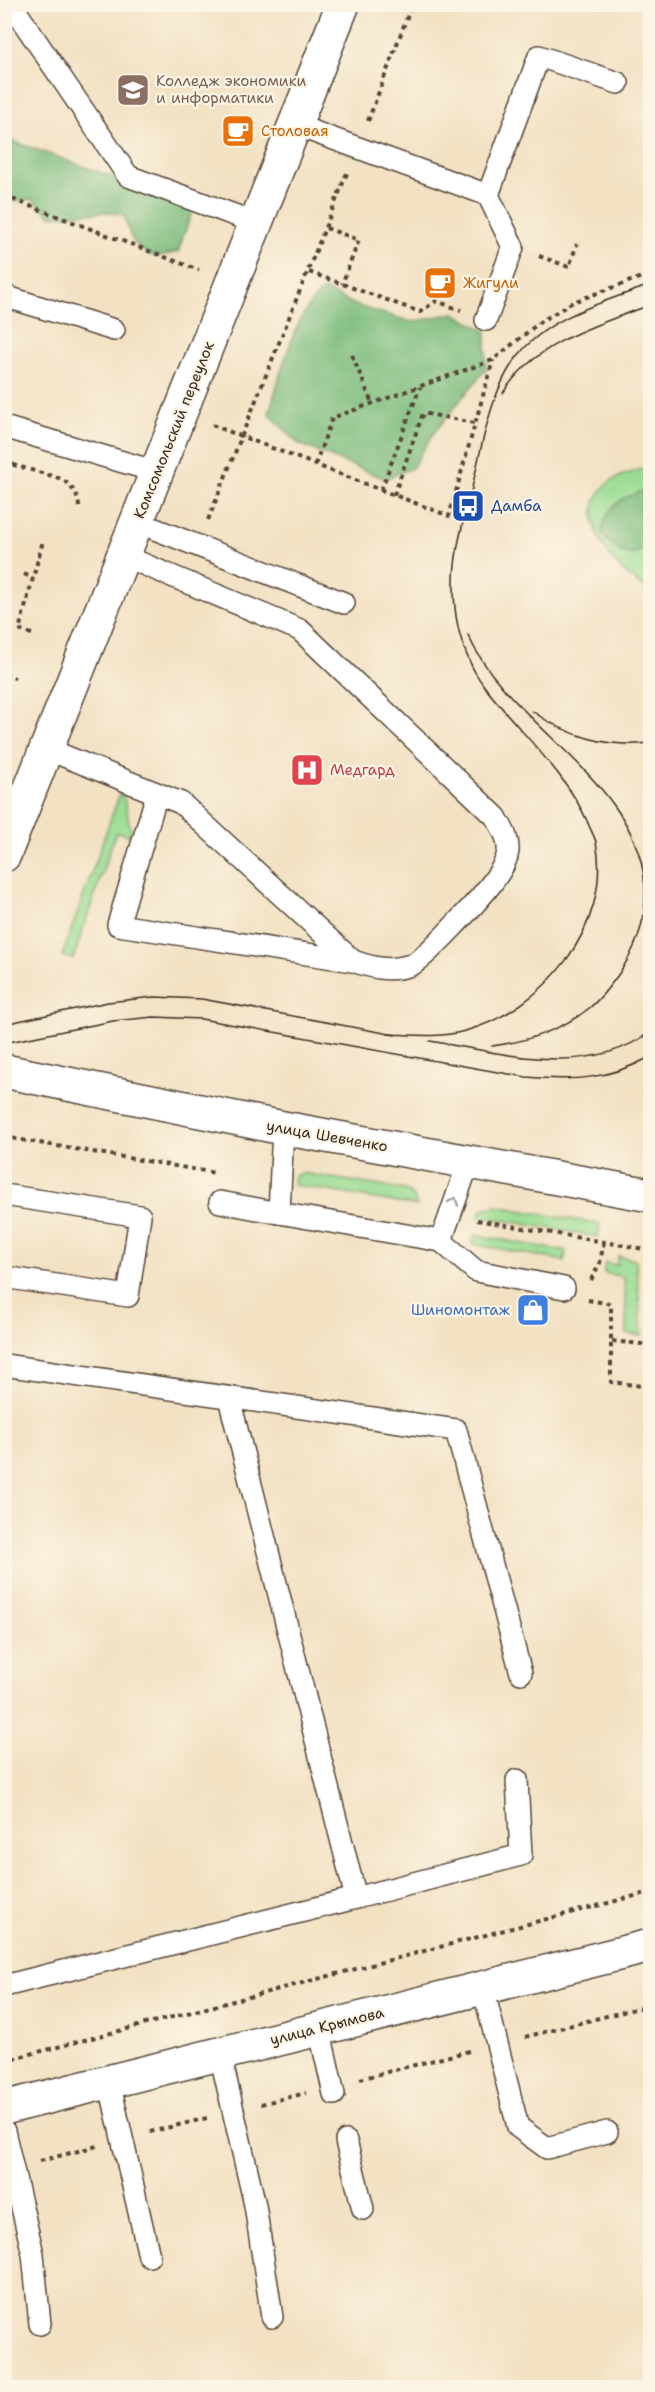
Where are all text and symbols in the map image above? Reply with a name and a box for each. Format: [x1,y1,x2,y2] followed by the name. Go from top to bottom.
[156,71,306,108] place label: Колледж экономики и информатики
[115,72,151,108] school or university icon: Колледж экономики и информатики
[220,113,256,149] cafe icon: Столовая
[261,121,328,141] place label: Столовая
[422,265,458,301] cafe icon: Жигули
[463,273,519,293] place label: Жигули
[129,338,219,522] street label: Комсомольский переулок
[450,488,486,524] bus stop icon: Дамба
[491,496,542,516] place label: Дамба
[289,752,325,788] hospital icon: Медгард
[330,760,395,780] place label: Медгард
[265,1115,389,1157] street label: улица Шевченко
[447,1196,460,1207] one-way arrow
[515,1292,551,1328] shop icon: Шиномонтаж
[411,1300,511,1320] place label: Шиномонтаж
[268,2002,387,2050] street label: улица Крымова

